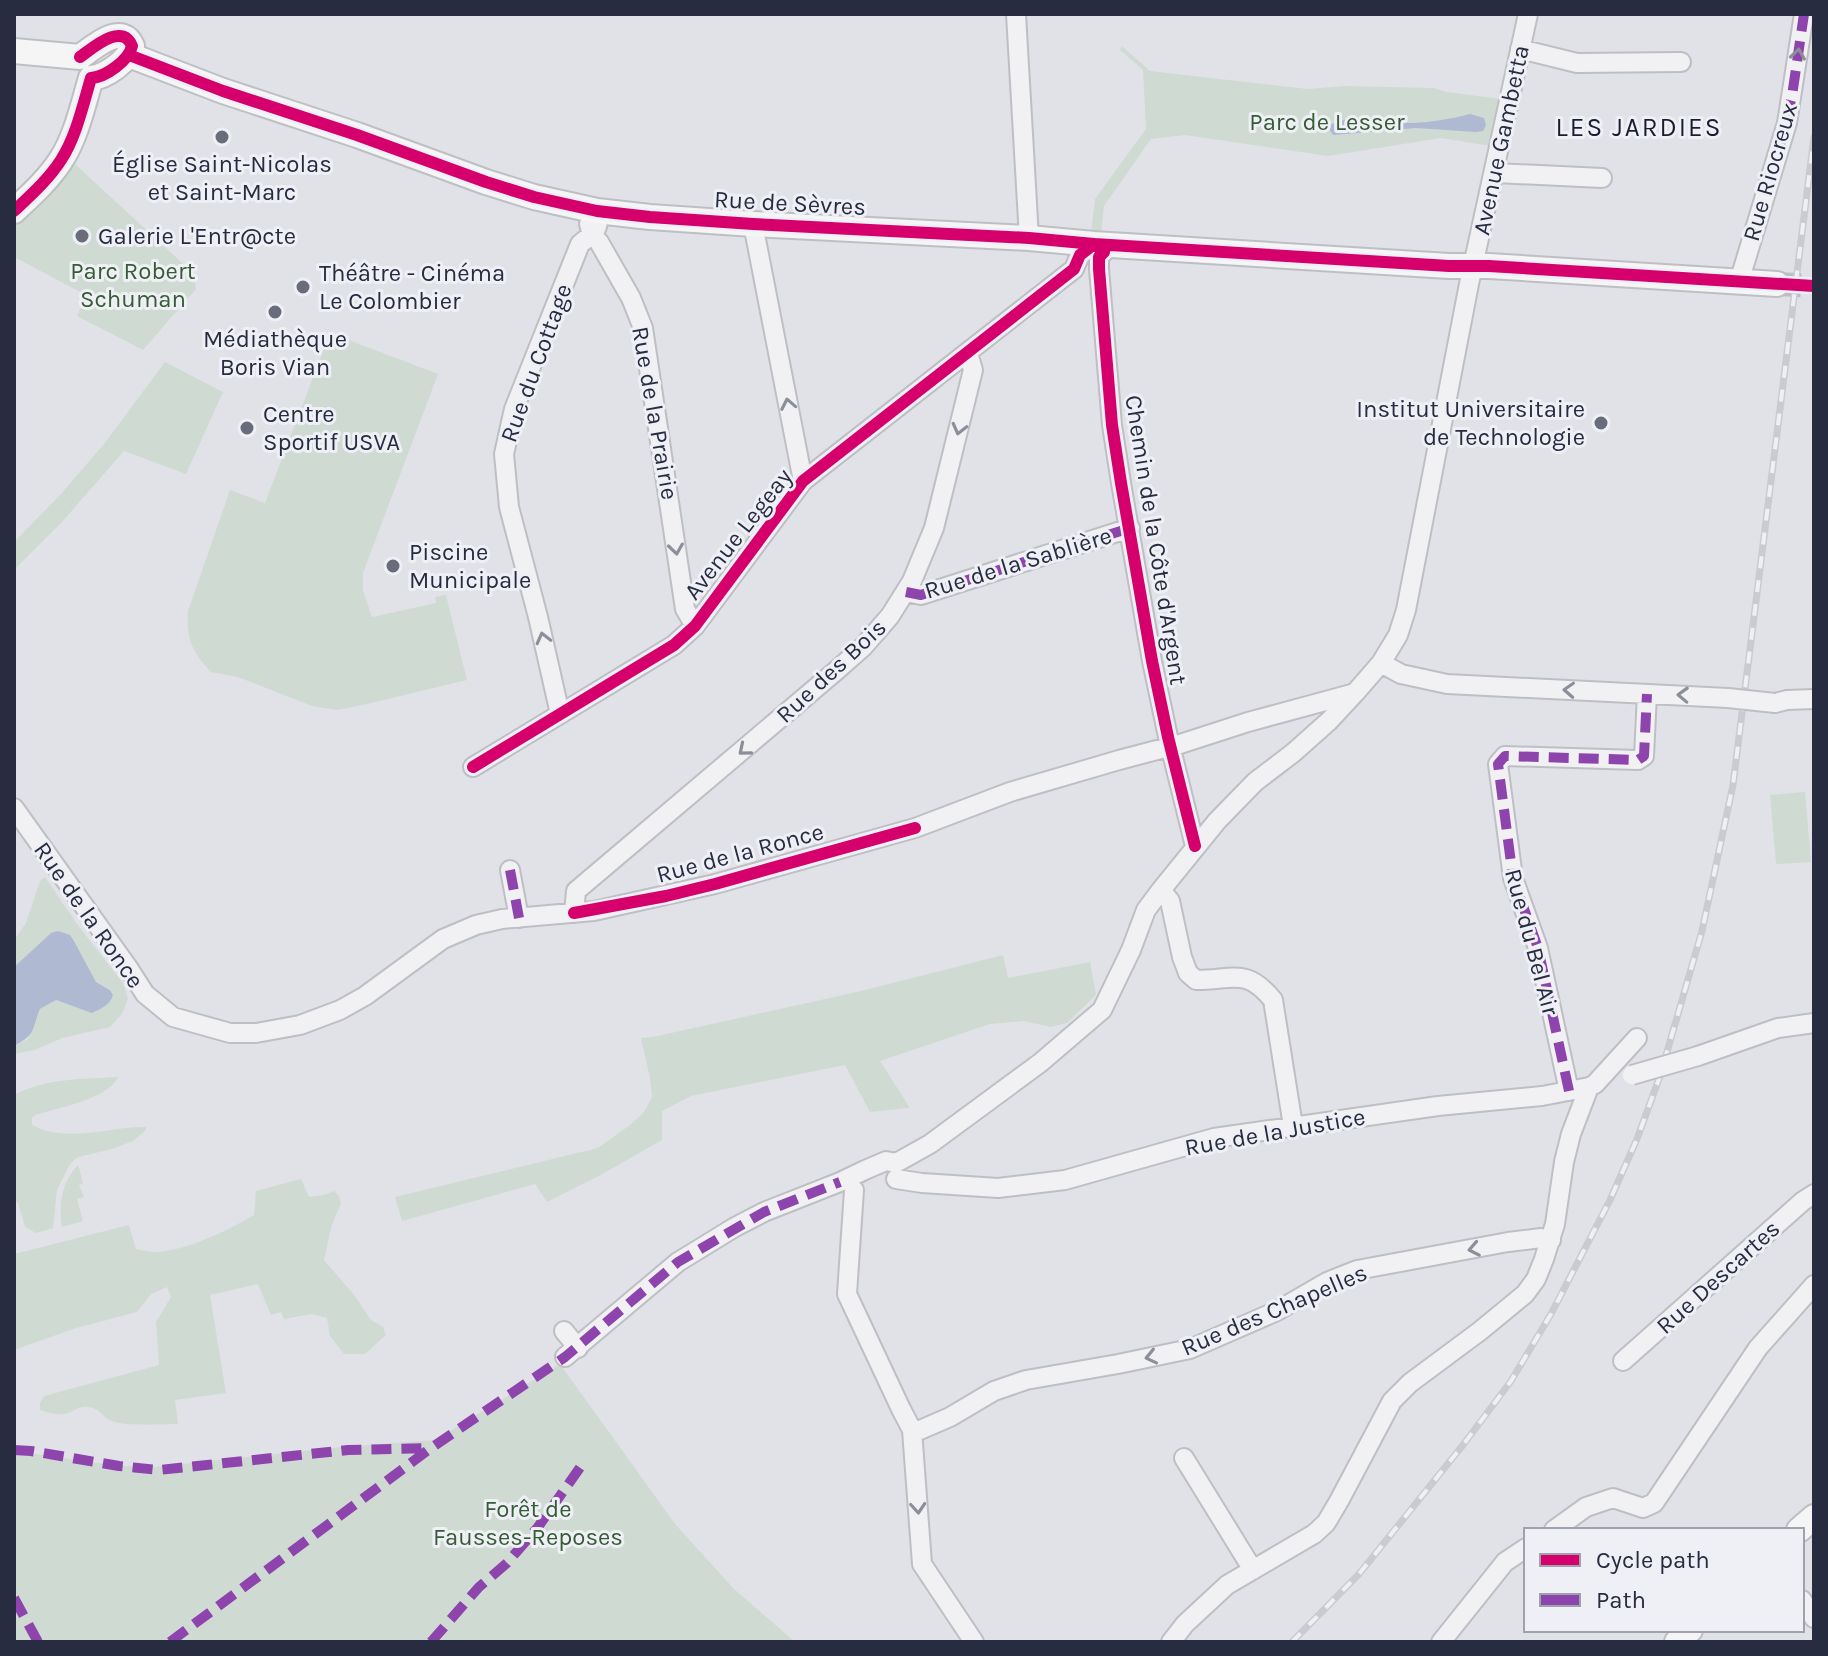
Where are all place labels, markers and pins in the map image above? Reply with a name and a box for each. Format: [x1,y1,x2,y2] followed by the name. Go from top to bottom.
[213,128,231,146] marker: Église Saint-Nicolas et Saint-Marc
[112,149,332,206] place label: Église Saint-Nicolas et Saint-Marc
[98,222,296,250] place label: Galerie L'Entr@cte
[73,227,91,245] marker: Galerie L'Entr@cte
[319,259,505,315] place label: Théâtre - Cinéma Le Colombier
[294,278,312,296] marker: Théâtre - Cinéma Le Colombier
[266,303,284,321] marker: Médiathèque Boris Vian
[203,325,347,381] place label: Médiathèque Boris Vian
[1356,395,1585,451] place label: Institut Universitaire de Technologie
[263,400,400,456] place label: Centre Sportif USVA
[1592,414,1610,432] marker: Institut Universitaire de Technologie
[238,419,256,437] marker: Centre Sportif USVA
[409,538,531,594] place label: Piscine Municipale
[384,557,402,575] marker: Piscine Municipale

